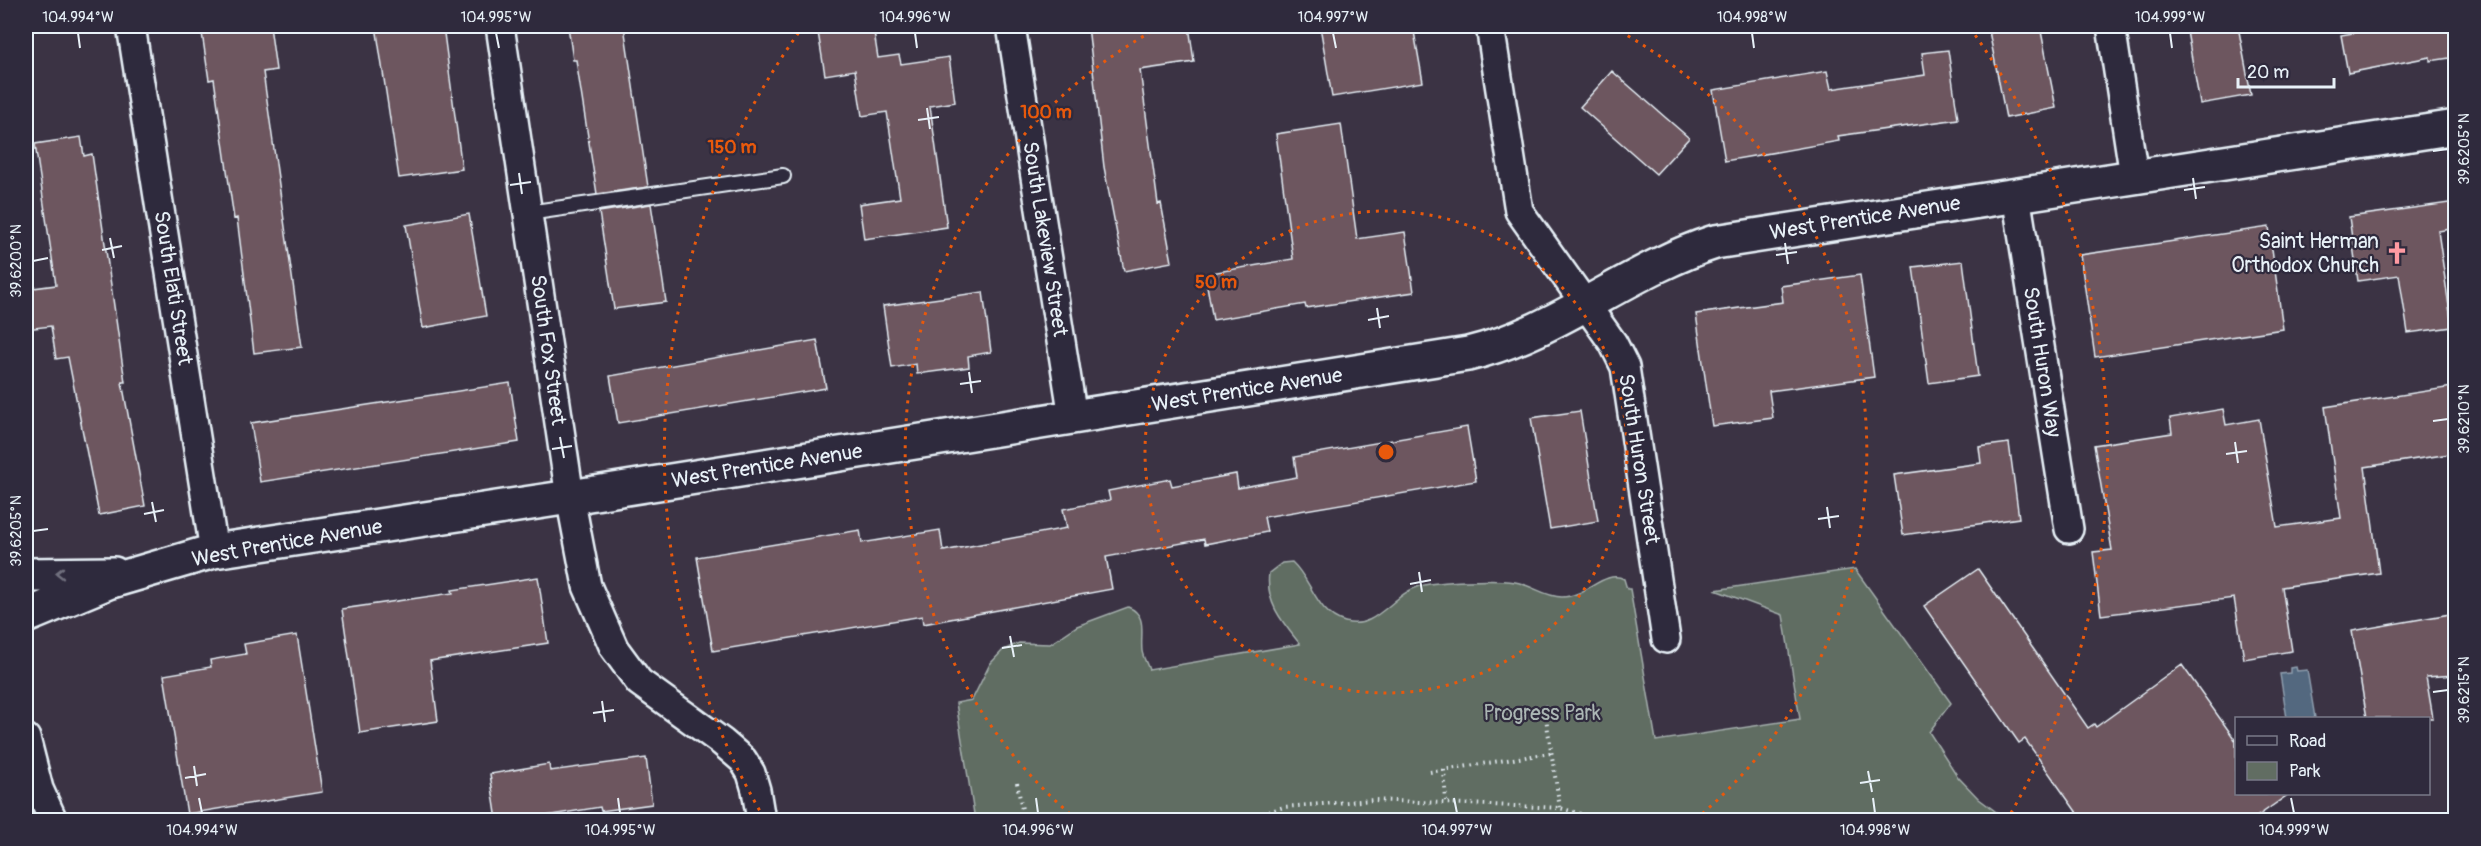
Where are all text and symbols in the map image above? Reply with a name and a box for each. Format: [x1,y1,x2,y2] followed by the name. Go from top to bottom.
[42,8,114,27] text: 104.994°W
[460,8,532,27] text: 104.995°W
[879,8,951,27] text: 104.996°W
[1298,8,1369,27] text: 104.997°W
[1717,8,1787,27] text: 104.998°W
[2135,8,2206,27] text: 104.999°W
[2238,51,2334,89] scale bar
[2247,61,2289,84] text: 20 m
[1020,101,1072,124] text: 100 m
[2455,113,2474,185] text: 39.6205°N
[708,136,757,159] text: 150 m
[1016,140,1074,339] street label: South Lakeview Street
[1768,189,1963,246] street label: West Prentice Avenue
[147,209,199,368] street label: South Elati Street
[7,224,26,298] text: 39.6200°N
[2231,228,2379,279] place label: Saint Herman Orthodox Church
[2384,240,2410,266] church icon: Saint Herman Orthodox Church
[1195,271,1237,294] text: 50 m
[524,273,572,427] street label: South Fox Street
[2017,285,2067,439] street label: South Huron Way
[1150,361,1345,418] street label: West Prentice Avenue
[1612,372,1666,547] street label: South Huron Street
[2455,384,2474,454] text: 39.6210°N
[670,437,865,494] street label: West Prentice Avenue
[1376,442,1396,462] centre of rings
[7,495,26,567] text: 39.6205°N
[190,513,385,573] street label: West Prentice Avenue
[56,567,65,579] one-way arrow
[2455,656,2474,724] text: 39.6215°N
[1483,700,1601,727] park label: Progress Park
[2235,717,2430,795] legend
[2289,730,2326,753] text: Road
[2289,760,2321,783] text: Park
[166,821,238,840] text: 104.994°W
[584,821,656,840] text: 104.995°W
[1002,821,1074,840] text: 104.996°W
[1422,821,1493,840] text: 104.997°W
[1840,821,1910,840] text: 104.998°W
[2259,821,2330,840] text: 104.999°W

